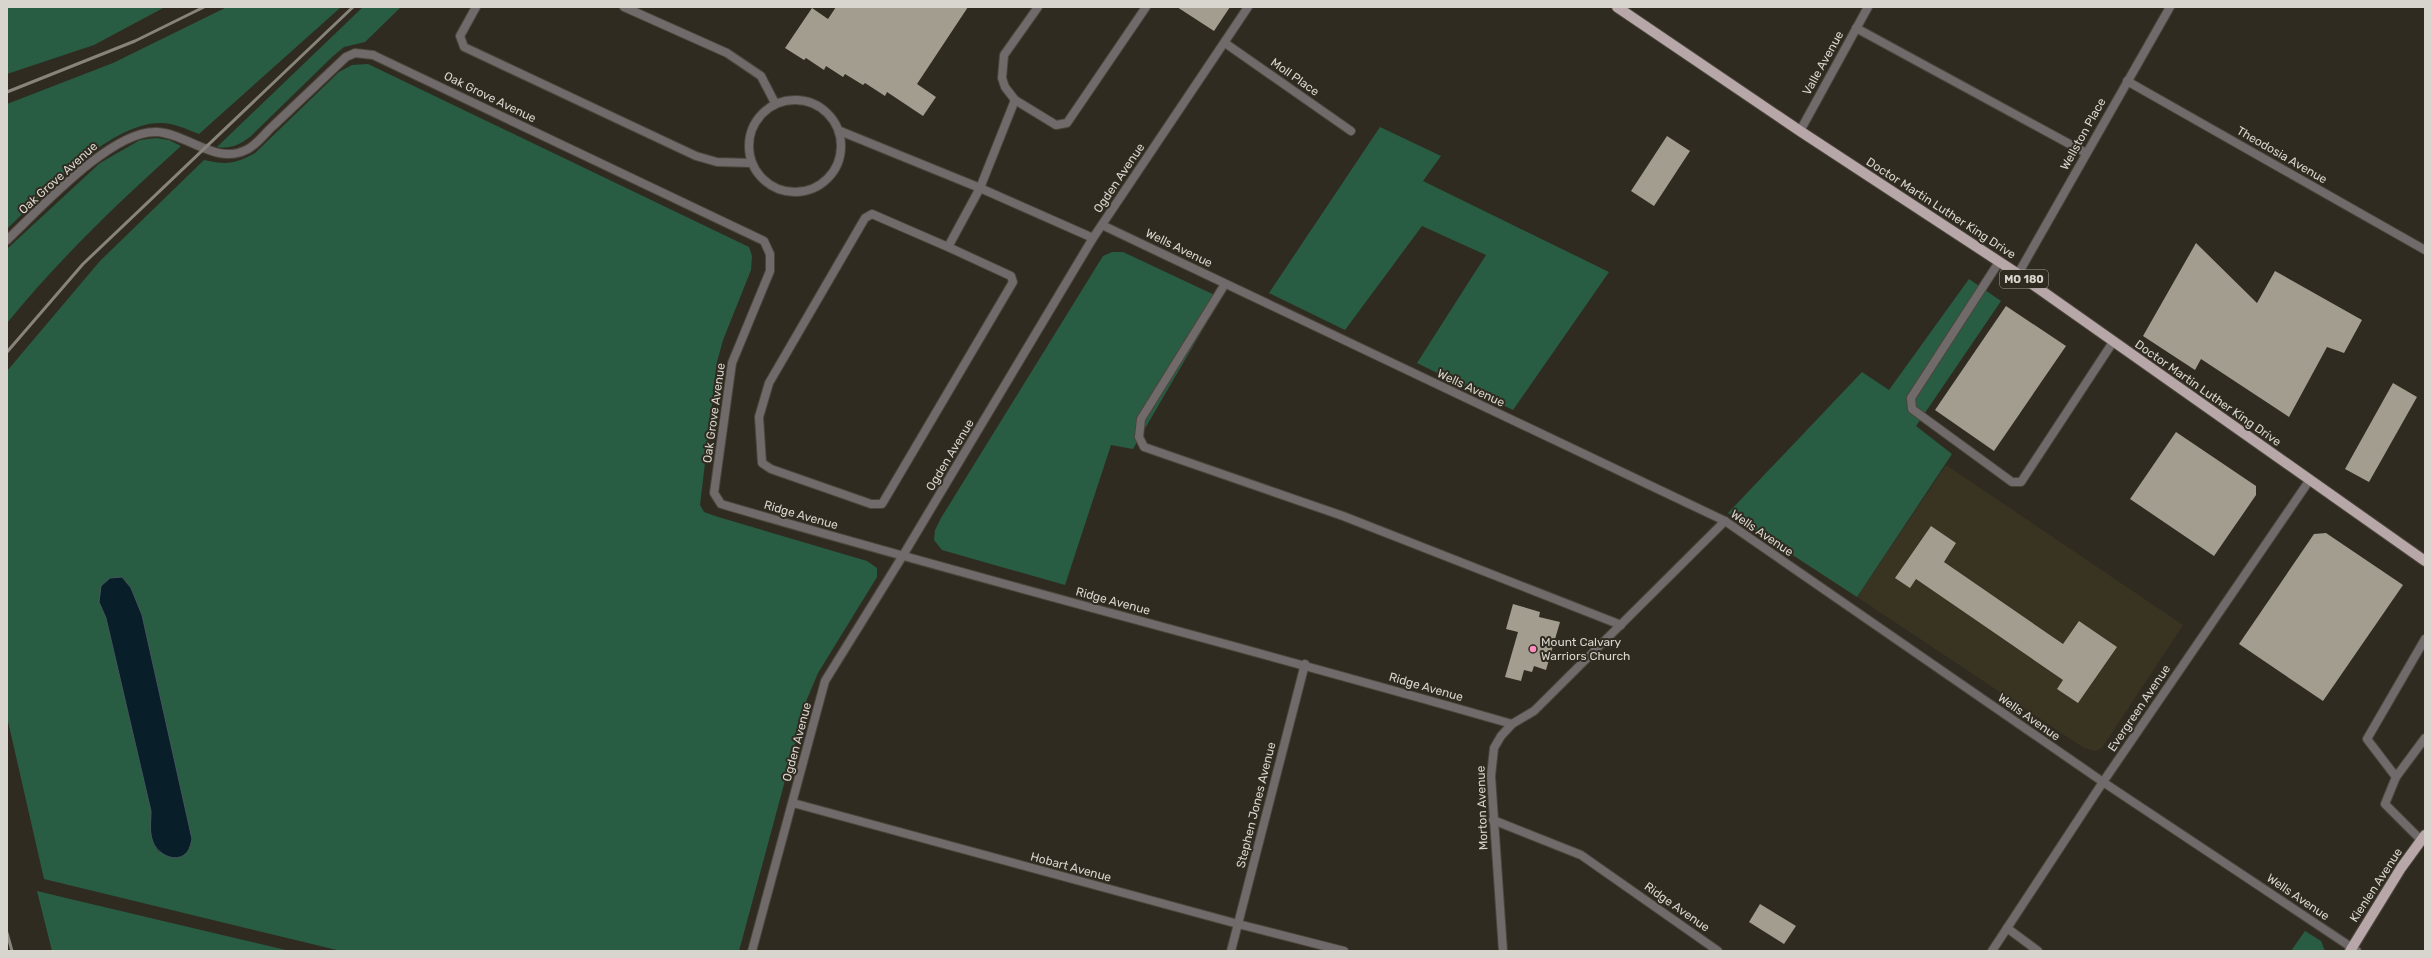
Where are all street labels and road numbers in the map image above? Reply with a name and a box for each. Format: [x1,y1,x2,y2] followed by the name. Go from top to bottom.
[1800,28,1846,97] street label: Valle Avenue
[1268,55,1322,99] street label: Moll Place
[442,69,539,126] street label: Oak Grove Avenue
[2057,95,2109,173] street label: Wellston Place
[2234,123,2330,187] street label: Theodosia Avenue
[16,139,100,217] street label: Oak Grove Avenue
[1091,140,1148,216] street label: Ogden Avenue
[1864,154,2019,262] street label: Doctor Martin Luther King Drive
[1143,226,1215,270] street label: Wells Avenue
[2000,270,2048,288] road number: MO 180
[2132,337,2284,449] street label: Doctor Martin Luther King Drive
[700,362,728,464] street label: Oak Grove Avenue
[1435,366,1507,410] street label: Wells Avenue
[923,416,977,493] street label: Ogden Avenue
[762,498,840,532] street label: Ridge Avenue
[1728,507,1796,559] street label: Wells Avenue
[1074,584,1152,618] street label: Ridge Avenue
[2105,662,2173,754] street label: Evergreen Avenue
[1387,670,1465,704] street label: Ridge Avenue
[1995,690,2063,744] street label: Wells Avenue
[780,701,814,783] street label: Ogden Avenue
[1234,740,1279,870] street label: Stephen Jones Avenue
[1474,765,1490,850] street label: Morton Avenue
[2347,845,2405,925] street label: Kienlen Avenue
[1029,849,1113,885] street label: Hobart Avenue
[2264,871,2332,923] street label: Wells Avenue
[1642,879,1713,935] street label: Ridge Avenue

